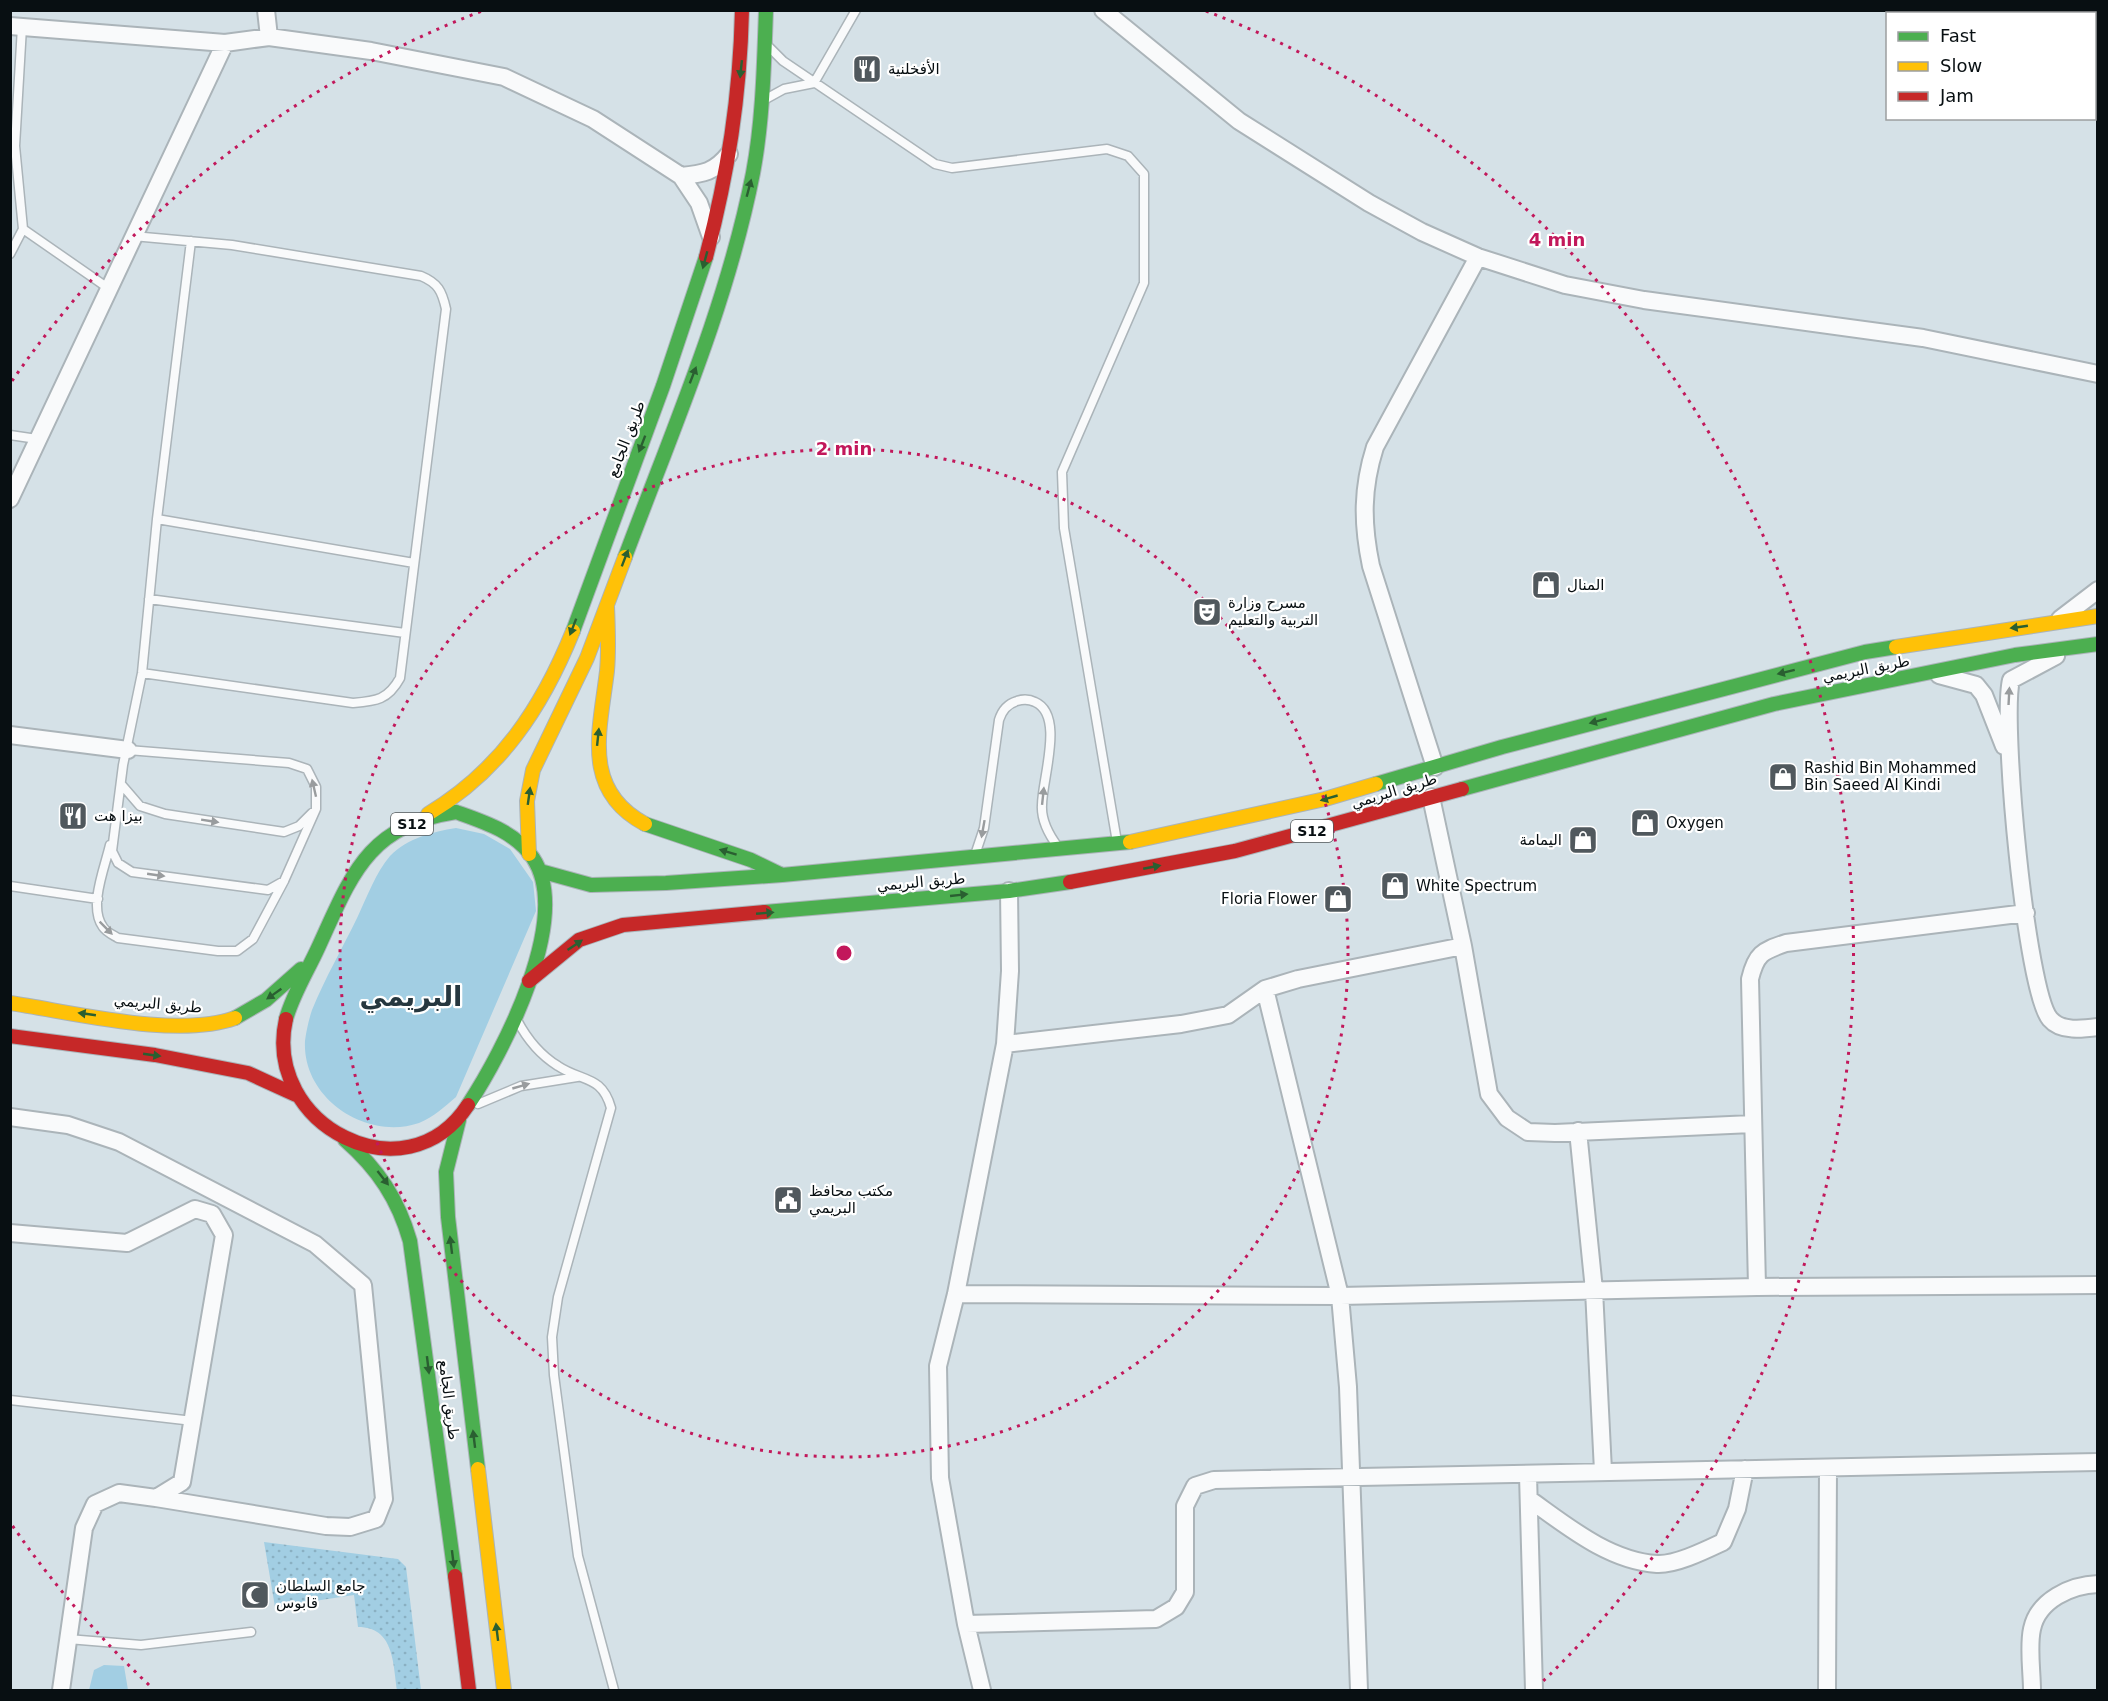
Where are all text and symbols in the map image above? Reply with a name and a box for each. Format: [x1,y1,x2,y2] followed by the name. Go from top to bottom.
[1886,12,2096,120] legend
[1940,25,1976,46] text: Fast
[851,53,883,85] restaurant icon: الأفخلنية
[1940,55,1982,76] text: Slow
[736,59,745,78] one-way arrow
[888,59,940,78] place label: الأفخلنية
[1939,85,1974,106] text: Jam
[745,179,754,197] one-way arrow
[1529,229,1585,250] text: 4 min
[700,251,709,269] one-way arrow
[689,366,699,384] one-way arrow
[603,398,649,480] street label: طريق الجامع
[637,436,647,454] one-way arrow
[816,438,872,459] text: 2 min
[620,548,630,566] one-way arrow
[1530,569,1562,601] shop icon: المنال
[1567,576,1604,594] place label: المنال
[1228,594,1318,629] place label: مسرح وزارة التربية والتعليم
[1191,596,1223,628] theatre icon: مسرح وزارة التربية والتعليم
[568,618,577,636] one-way arrow
[2009,622,2028,631] one-way arrow
[1821,652,1911,687] street label: طريق البريمي
[1777,668,1795,677] one-way arrow
[2004,687,2013,706] one-way arrow
[1589,717,1607,727] one-way arrow
[593,727,603,746] one-way arrow
[1804,759,1977,794] place label: Rashid Bin Mohammed Bin Saeed Al Kindi
[1767,761,1799,793] shop icon: Rashid Bin Mohammed Bin Saeed Al Kindi
[1349,769,1439,814] street label: طريق البريمي
[308,779,318,797] one-way arrow
[524,786,533,805] one-way arrow
[1038,787,1048,806] one-way arrow
[1320,793,1338,803] one-way arrow
[57,800,89,832] restaurant icon: بيزا ه‍ت
[94,807,143,825] place label: بيزا ه‍ت
[1629,807,1661,839] shop icon: Oxygen
[391,813,433,835] road number: S12
[1666,814,1724,832] place label: Oxygen
[200,816,219,825] one-way arrow
[979,819,988,838] one-way arrow
[1291,820,1333,842] road number: S12
[1567,824,1599,856] shop icon: اليمامة
[1519,831,1562,849] place label: اليمامة
[719,847,737,856] one-way arrow
[1143,862,1162,871] one-way arrow
[876,869,966,896] street label: طريق البريمي
[1379,870,1411,902] shop icon: White Spectrum
[146,871,165,880] one-way arrow
[1416,877,1537,895] place label: White Spectrum
[1322,883,1354,915] shop icon: Floria Flower
[950,890,969,900] one-way arrow
[1221,890,1318,908] place label: Floria Flower
[755,908,774,918] one-way arrow
[99,921,113,935] one-way arrow
[566,939,583,950] one-way arrow
[834,943,854,963] centre of rings
[360,981,462,1013] district label: البريمي
[266,988,282,999] one-way arrow
[113,991,203,1018] street label: طريق البريمي
[78,1009,97,1018] one-way arrow
[142,1051,161,1060] one-way arrow
[512,1081,530,1090] one-way arrow
[377,1170,390,1186] one-way arrow
[809,1182,893,1218] place label: مكتب محافظ البريمي
[772,1184,804,1216] public building icon: مكتب محافظ البريمي
[446,1236,456,1255] one-way arrow
[423,1356,433,1375] one-way arrow
[435,1359,463,1441] street label: طريق الجامع
[470,1429,479,1448] one-way arrow
[448,1549,457,1568] one-way arrow
[276,1577,366,1612] place label: جامع السلطان قابوس
[239,1579,271,1611] mosque icon: جامع السلطان قابوس
[493,1623,502,1642] one-way arrow

